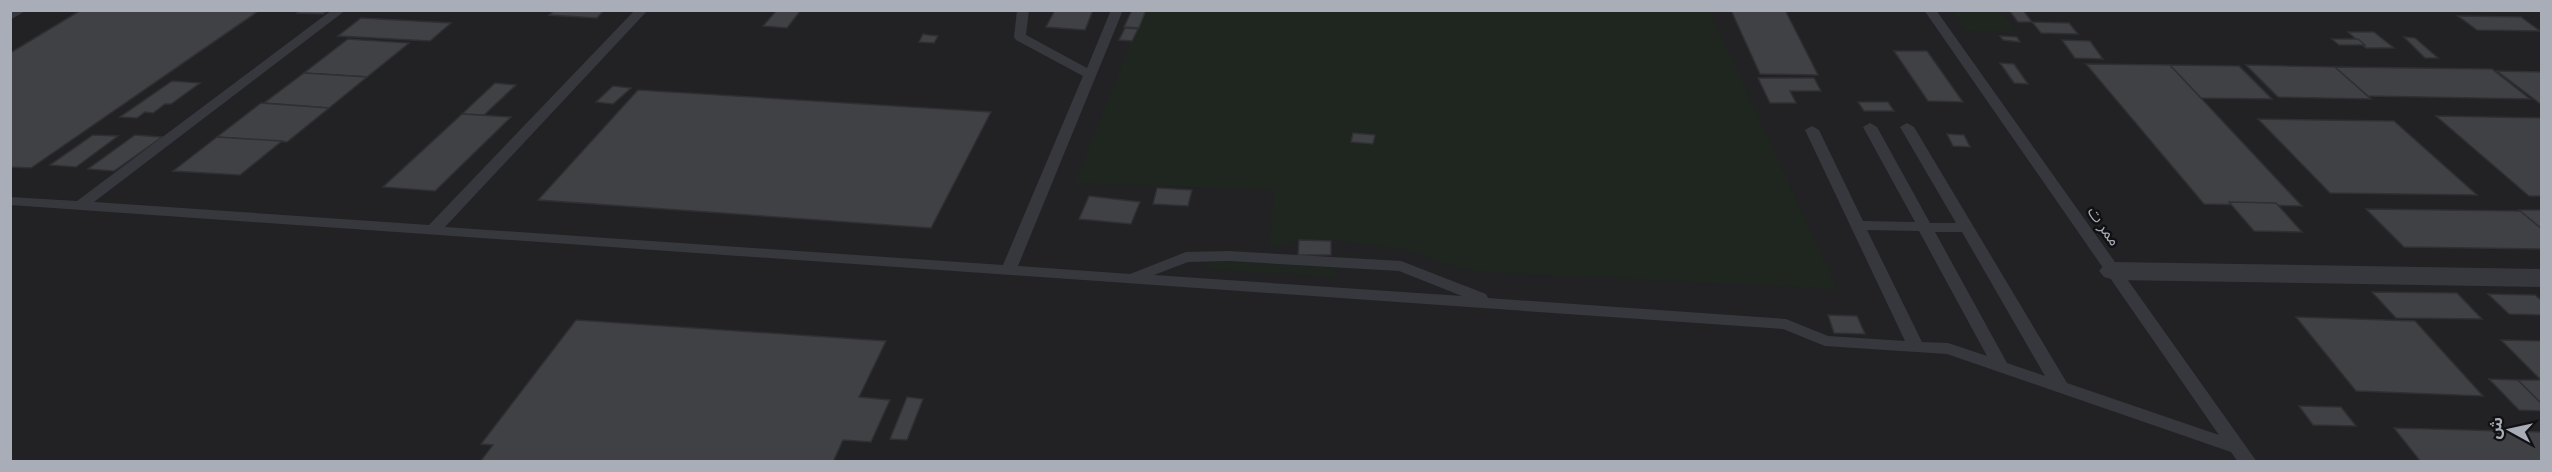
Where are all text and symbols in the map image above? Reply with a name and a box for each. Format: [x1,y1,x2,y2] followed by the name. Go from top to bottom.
[2084,203,2124,249] street label: ممر ت
[2480,400,2540,460] north arrow
[2485,416,2507,440] text: ش

